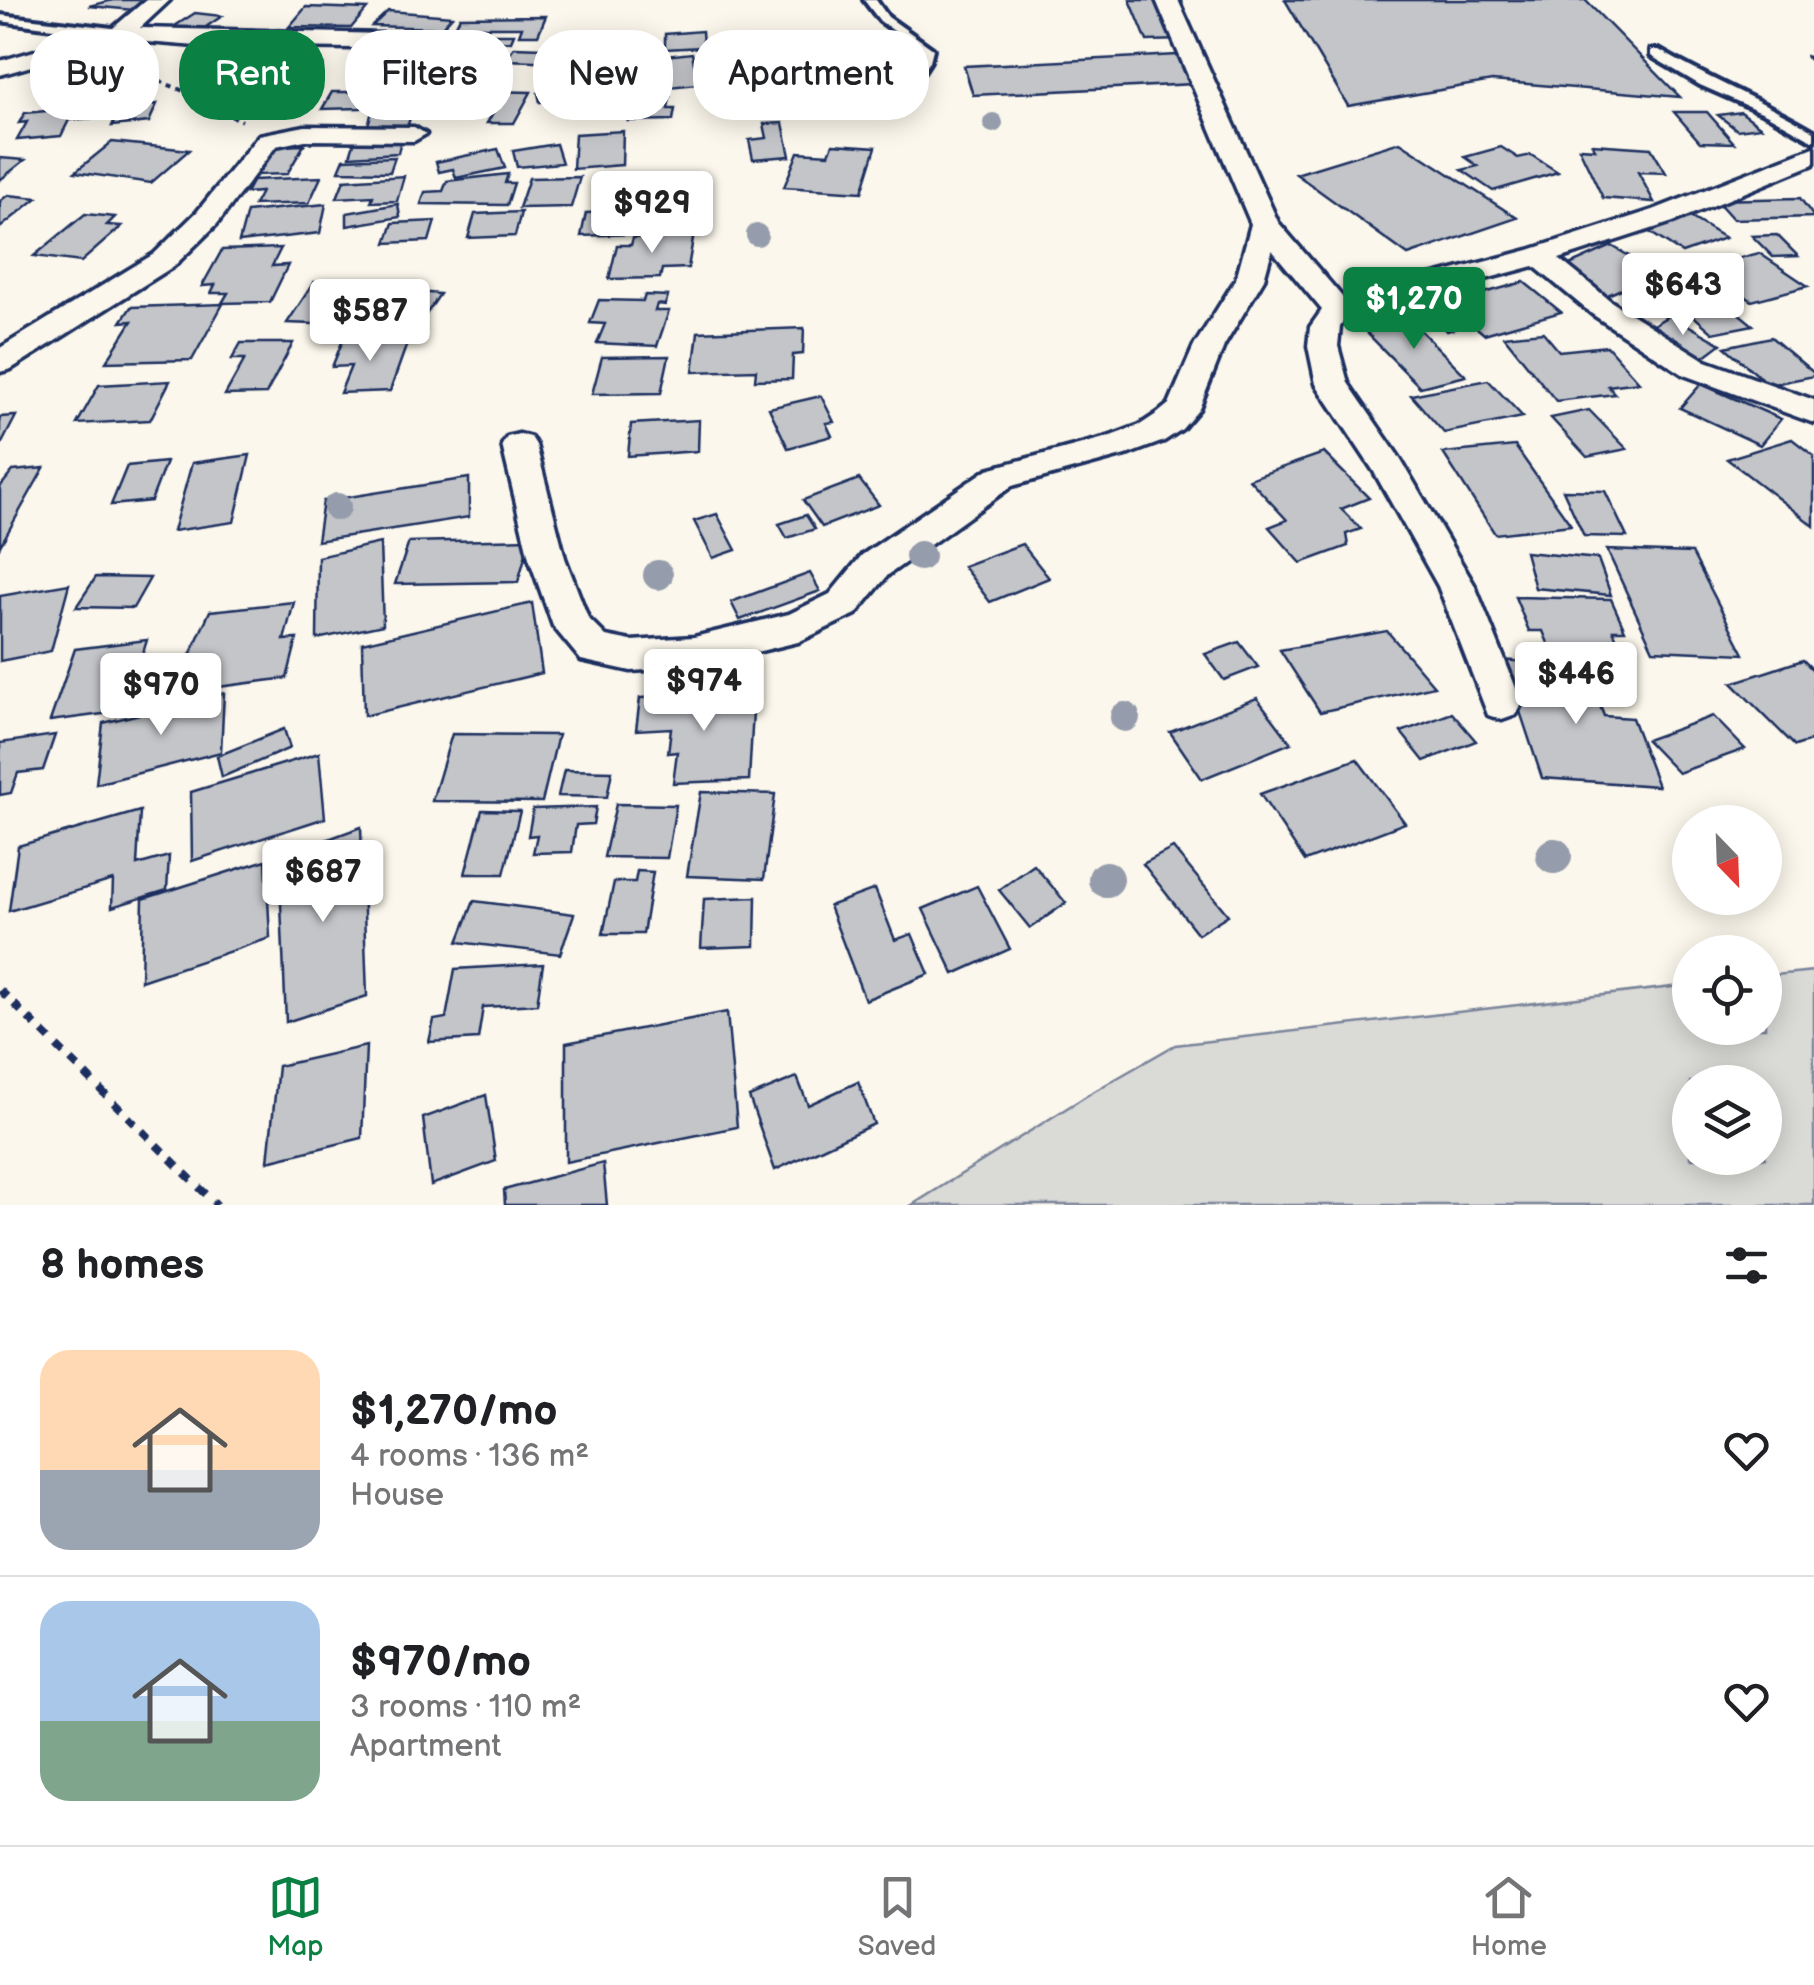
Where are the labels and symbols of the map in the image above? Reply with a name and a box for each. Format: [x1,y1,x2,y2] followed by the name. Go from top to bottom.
[593,171,711,256] pin: $929
[1624,253,1742,338] pin: $643
[1333,267,1495,352] pin: $1,270
[311,279,429,364] pin: $587
[1517,642,1635,727] pin: $446
[645,649,763,734] pin: $974
[102,653,220,738] pin: $970
[1672,805,1782,915] north arrow
[264,840,382,925] pin: $687

